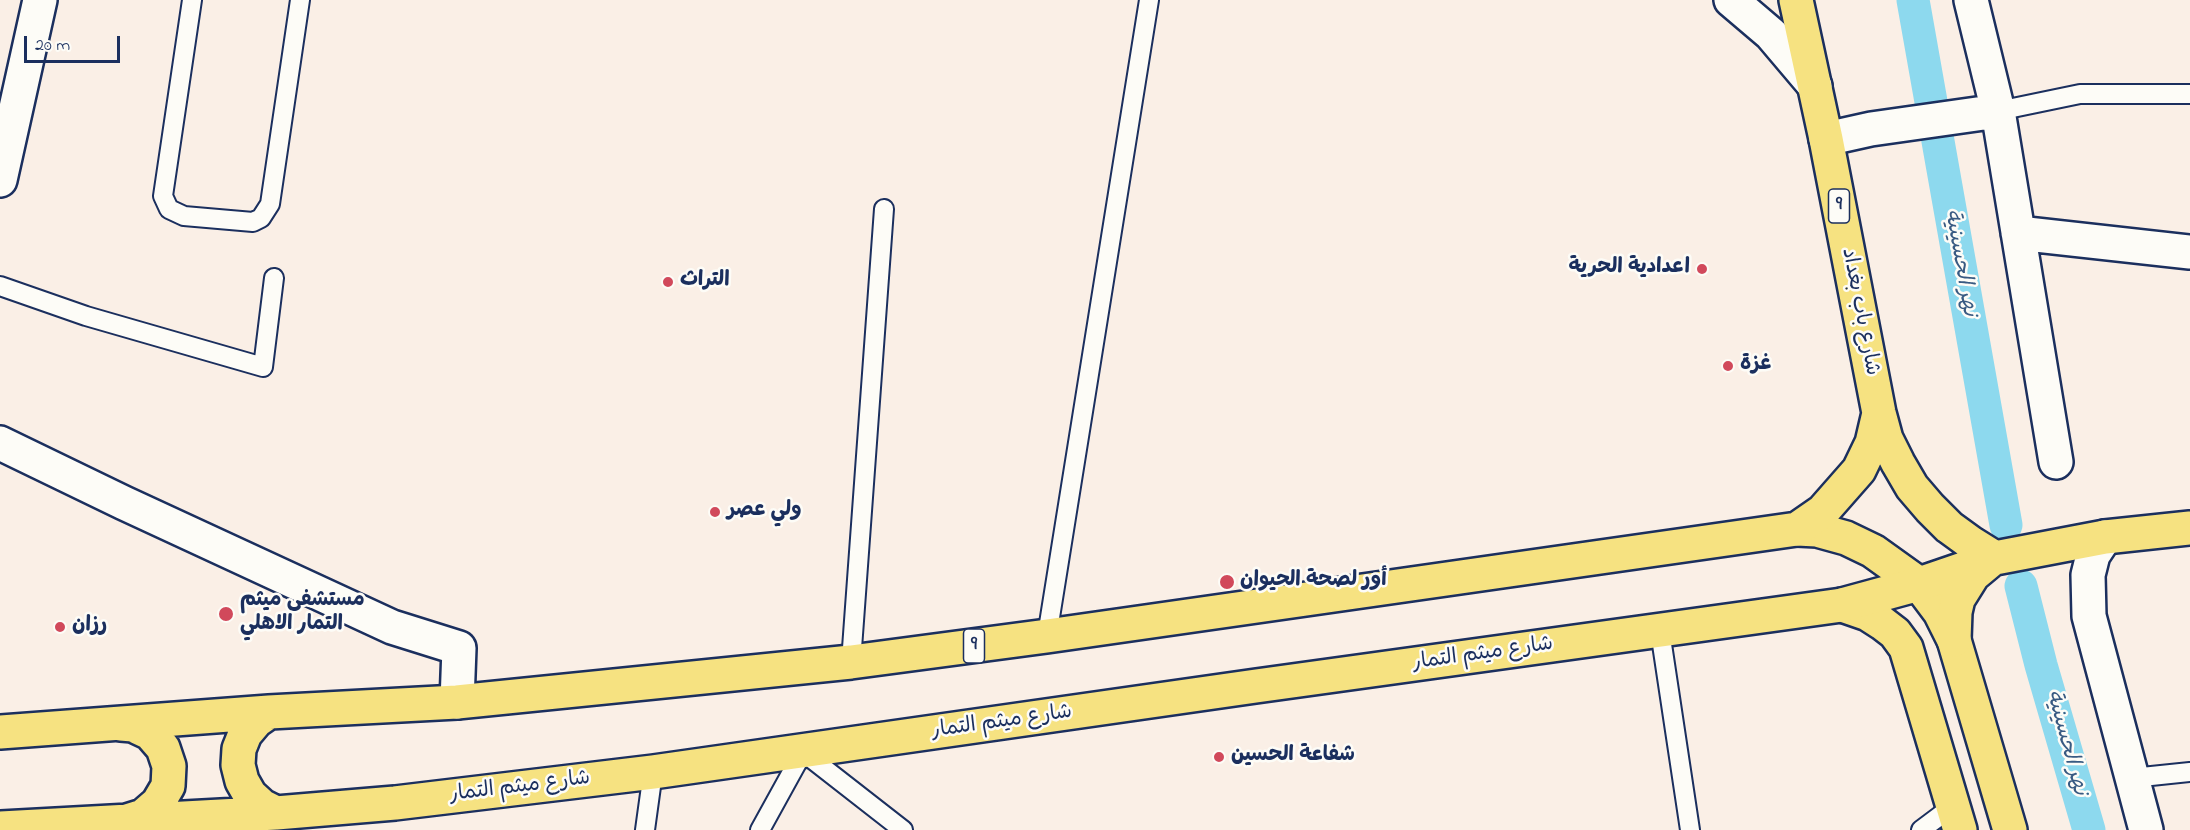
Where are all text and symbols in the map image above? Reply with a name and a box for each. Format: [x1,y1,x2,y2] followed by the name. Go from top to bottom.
[27,24,123,62] scale bar
[35,33,70,59] text: 20 m
[1828,189,1850,223] road number: 9
[1937,207,1981,319] water label: نهر الحسينية
[1834,246,1884,378] street label: شارع باب بغداد
[1569,256,1690,282] place label: اعدادية الحرية
[1695,262,1709,276] marker: اعدادية الحرية
[680,269,730,295] place label: التراث
[661,275,675,289] marker: التراث
[1740,353,1771,379] place label: غزة
[1721,359,1735,373] marker: غزة
[727,499,802,525] place label: ولي عصر
[708,505,722,519] marker: ولي عصر
[1240,569,1387,595] place label: أور لصحة الحيوان
[1218,573,1236,591] marker: أور لصحة الحيوان
[240,589,365,639] place label: مستشفى ميثم التمار الاهلي
[217,605,235,623] marker: مستشفى ميثم التمار الاهلي
[72,614,107,640] place label: رزان
[53,620,67,634] marker: رزان
[964,629,984,663] road number: 9
[1411,633,1555,677] street label: شارع ميثم التمار
[2038,687,2092,799] water label: نهر الحسينية
[930,701,1074,745] street label: شارع ميثم التمار
[1231,744,1355,770] place label: شفاعة الحسين
[1212,750,1226,764] marker: شفاعة الحسين
[448,767,592,809] street label: شارع ميثم التمار

